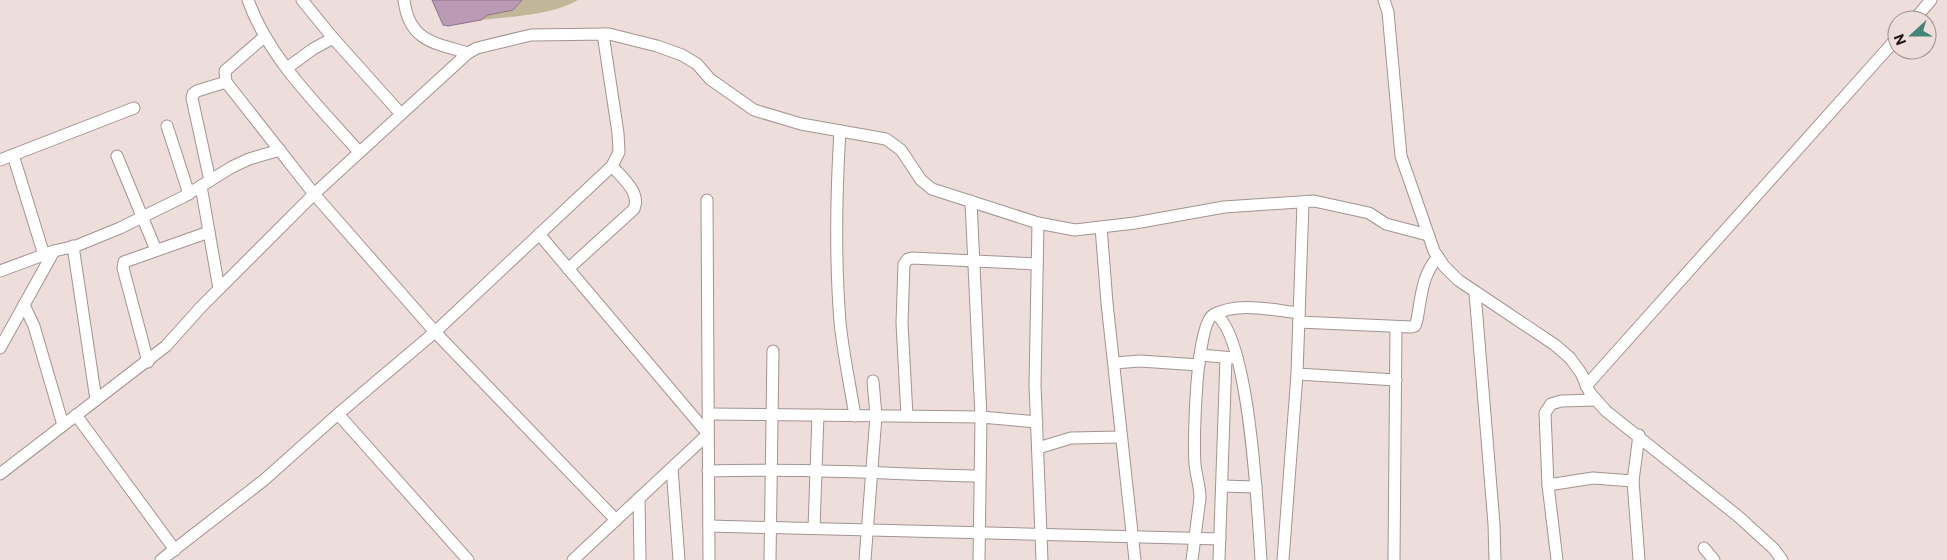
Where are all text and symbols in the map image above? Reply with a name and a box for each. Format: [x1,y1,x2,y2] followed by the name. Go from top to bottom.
[1887,10,1937,60] north arrow
[1890,32,1909,48] text: N

